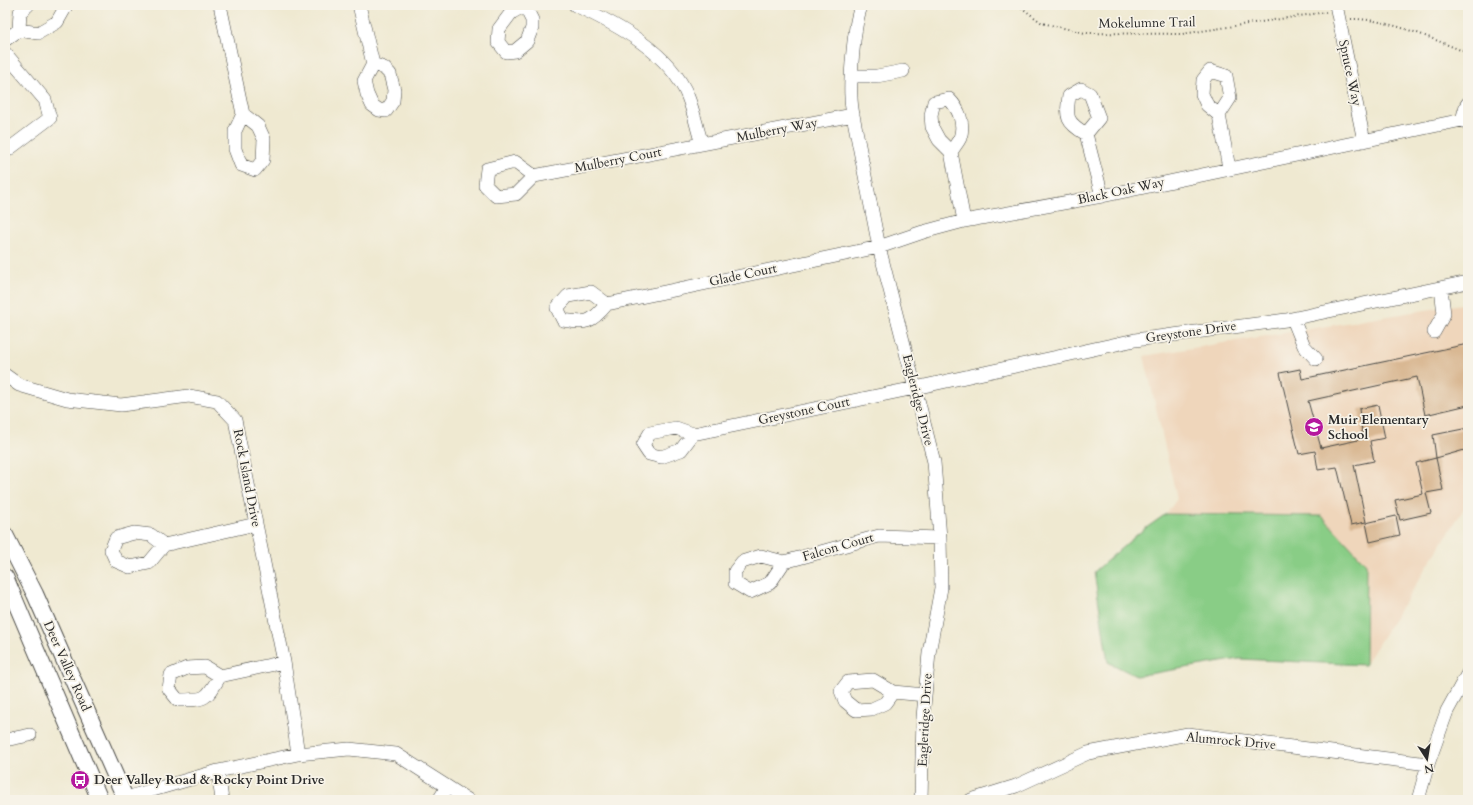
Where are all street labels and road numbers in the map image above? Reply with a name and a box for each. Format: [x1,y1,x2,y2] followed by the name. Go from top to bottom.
[1098,13,1196,33] street label: Mokelumne Trail
[1334,38,1366,108] street label: Spruce Way
[735,113,819,147] street label: Mulberry Way
[573,143,663,177] street label: Mulberry Court
[1076,173,1166,209] street label: Black Oak Way
[708,259,778,291] street label: Glade Court
[1144,317,1238,347] street label: Greystone Drive
[898,352,938,448] street label: Eagleridge Drive
[757,393,851,429] street label: Greystone Court
[229,428,265,529] street label: Rock Island Drive
[800,528,876,566] street label: Falcon Court
[39,618,95,714] street label: Deer Valley Road
[914,673,936,767] street label: Eagleridge Drive
[1185,728,1277,754] street label: Alumrock Drive

